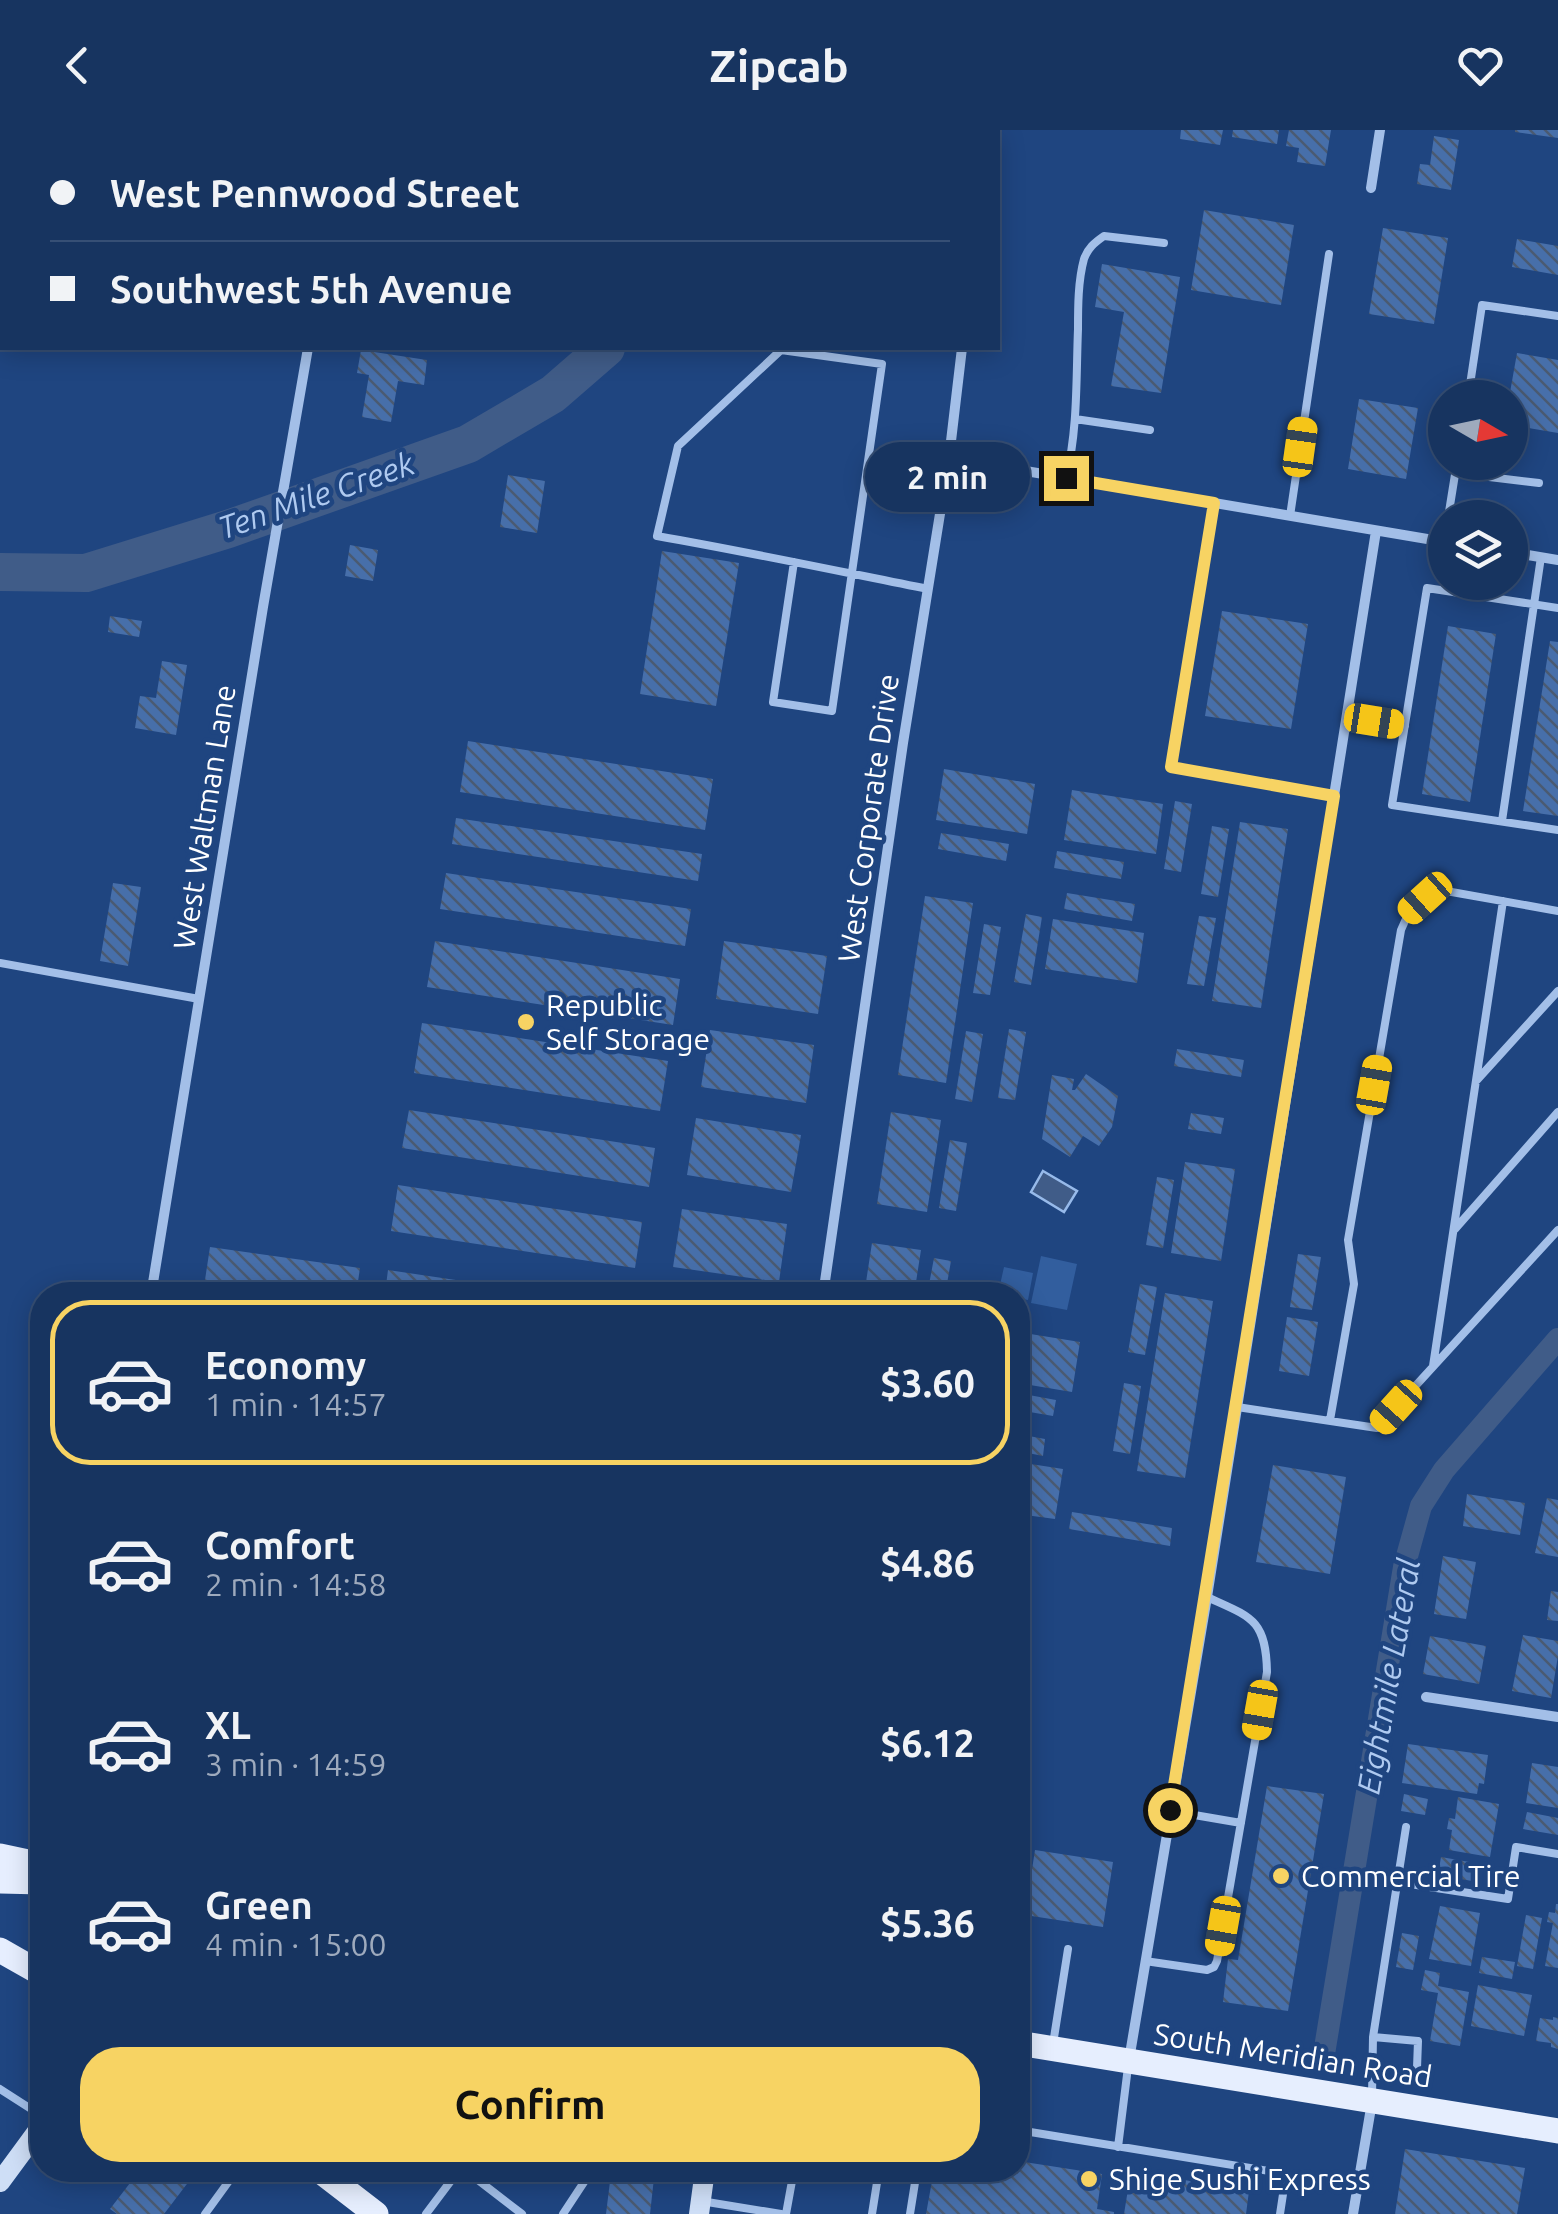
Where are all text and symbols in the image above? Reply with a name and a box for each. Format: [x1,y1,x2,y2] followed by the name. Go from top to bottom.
[50,38,105,93] icon: back
[1453,38,1508,93] icon: heart
[709,40,849,91] text: Zipcab
[110,172,520,214] text: West Pennwood Street
[110,268,512,310] text: Southwest 5th Avenue
[1428,380,1528,480] north arrow
[1428,380,1528,600] map controls
[1281,415,1319,479] car
[866,443,1031,513] callout: 2 min
[213,444,419,545] water label: Ten Mile Creek
[1044,456,1089,501] route end
[907,459,988,495] text: 2 min
[1428,500,1528,600] button: layers
[831,672,905,964] street label: West Corporate Drive
[166,682,242,952] street label: West Waltman Lane
[1342,701,1406,741] car
[1393,867,1457,929] car
[546,988,710,1056] place label: Republic Self Storage
[515,1011,537,1033] marker: Republic Self Storage
[1354,1053,1394,1117] car
[85,1338,175,1428] icon: car
[205,1344,366,1386] text: Economy
[880,1362,975,1404] text: $3.60
[1365,1375,1427,1439] car
[205,1386,387,1422] text: 1 min · 14:57
[85,1518,175,1608] icon: car
[205,1524,355,1566] text: Comfort
[880,1542,975,1584] text: $4.86
[1350,1555,1426,1797] water label: Eightmile Lateral
[205,1566,387,1602] text: 2 min · 14:58
[1240,1678,1280,1742] car
[85,1698,175,1788] icon: car
[205,1704,251,1746] text: XL
[880,1722,975,1764] text: $6.12
[205,1746,387,1782] text: 3 min · 14:59
[1148,1788,1193,1833] route start
[1301,1859,1521,1893] place label: Commercial Tire
[1270,1865,1292,1887] marker: Commercial Tire
[85,1878,175,1968] icon: car
[205,1884,313,1926] text: Green
[1203,1894,1243,1958] car
[880,1902,975,1944] text: $5.36
[205,1926,387,1962] text: 4 min · 15:00
[1152,2016,1434,2094] street label: South Meridian Road
[80,2047,980,2162] button: Confirm
[1109,2162,1371,2196] place label: Shige Sushi Express
[1078,2168,1100,2190] marker: Shige Sushi Express

